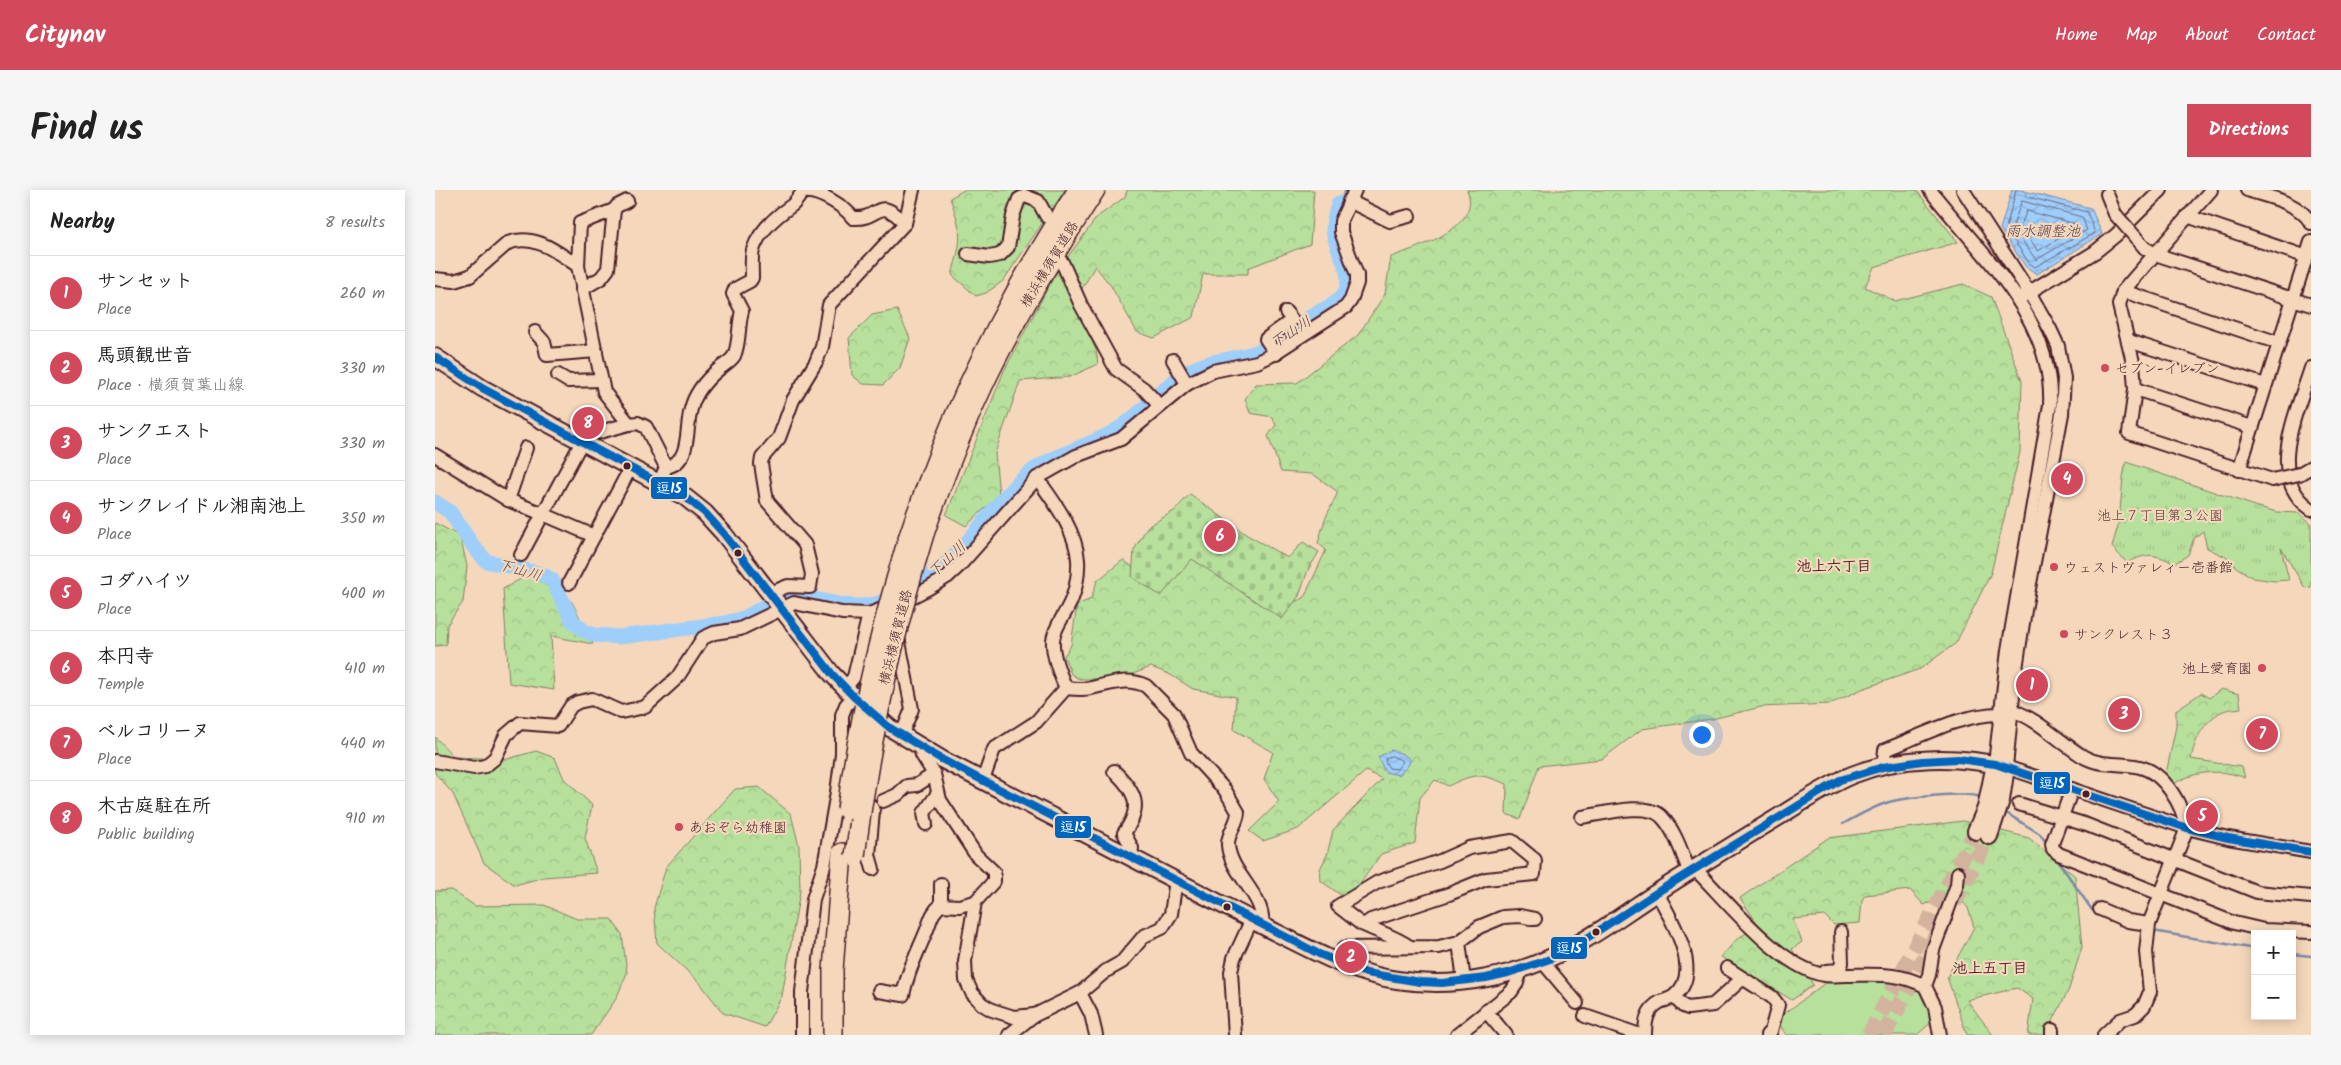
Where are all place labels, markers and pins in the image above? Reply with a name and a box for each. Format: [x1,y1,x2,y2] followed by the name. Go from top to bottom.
[2115,358,2219,380] place label: セブン-イレブン
[2099,362,2111,374] marker: セブン-イレブン
[572,404,604,442] pin: 8
[2051,460,2083,498] pin: 4
[622,461,632,471] unlabelled marker
[1204,517,1236,555] pin: 6
[733,548,743,558] unlabelled marker
[2064,557,2233,579] place label: ウェストヴァレィー壱番館
[2048,561,2060,573] marker: ウェストヴァレィー壱番館
[2074,624,2173,646] place label: サンクレスト３
[2058,628,2070,640] marker: サンクレスト３
[2182,658,2252,680] place label: 池上愛育園
[2256,662,2268,674] marker: 池上愛育園
[2016,666,2048,704] pin: 1
[2108,695,2140,733] pin: 3
[2246,715,2278,753] pin: 7
[2081,789,2091,799] unlabelled marker
[2186,797,2218,835] pin: 5
[689,817,787,839] place label: あおぞら幼稚園
[673,821,685,833] marker: あおぞら幼稚園
[1222,902,1232,912] unlabelled marker
[1591,927,1601,937] unlabelled marker
[1335,938,1367,976] pin: 2

